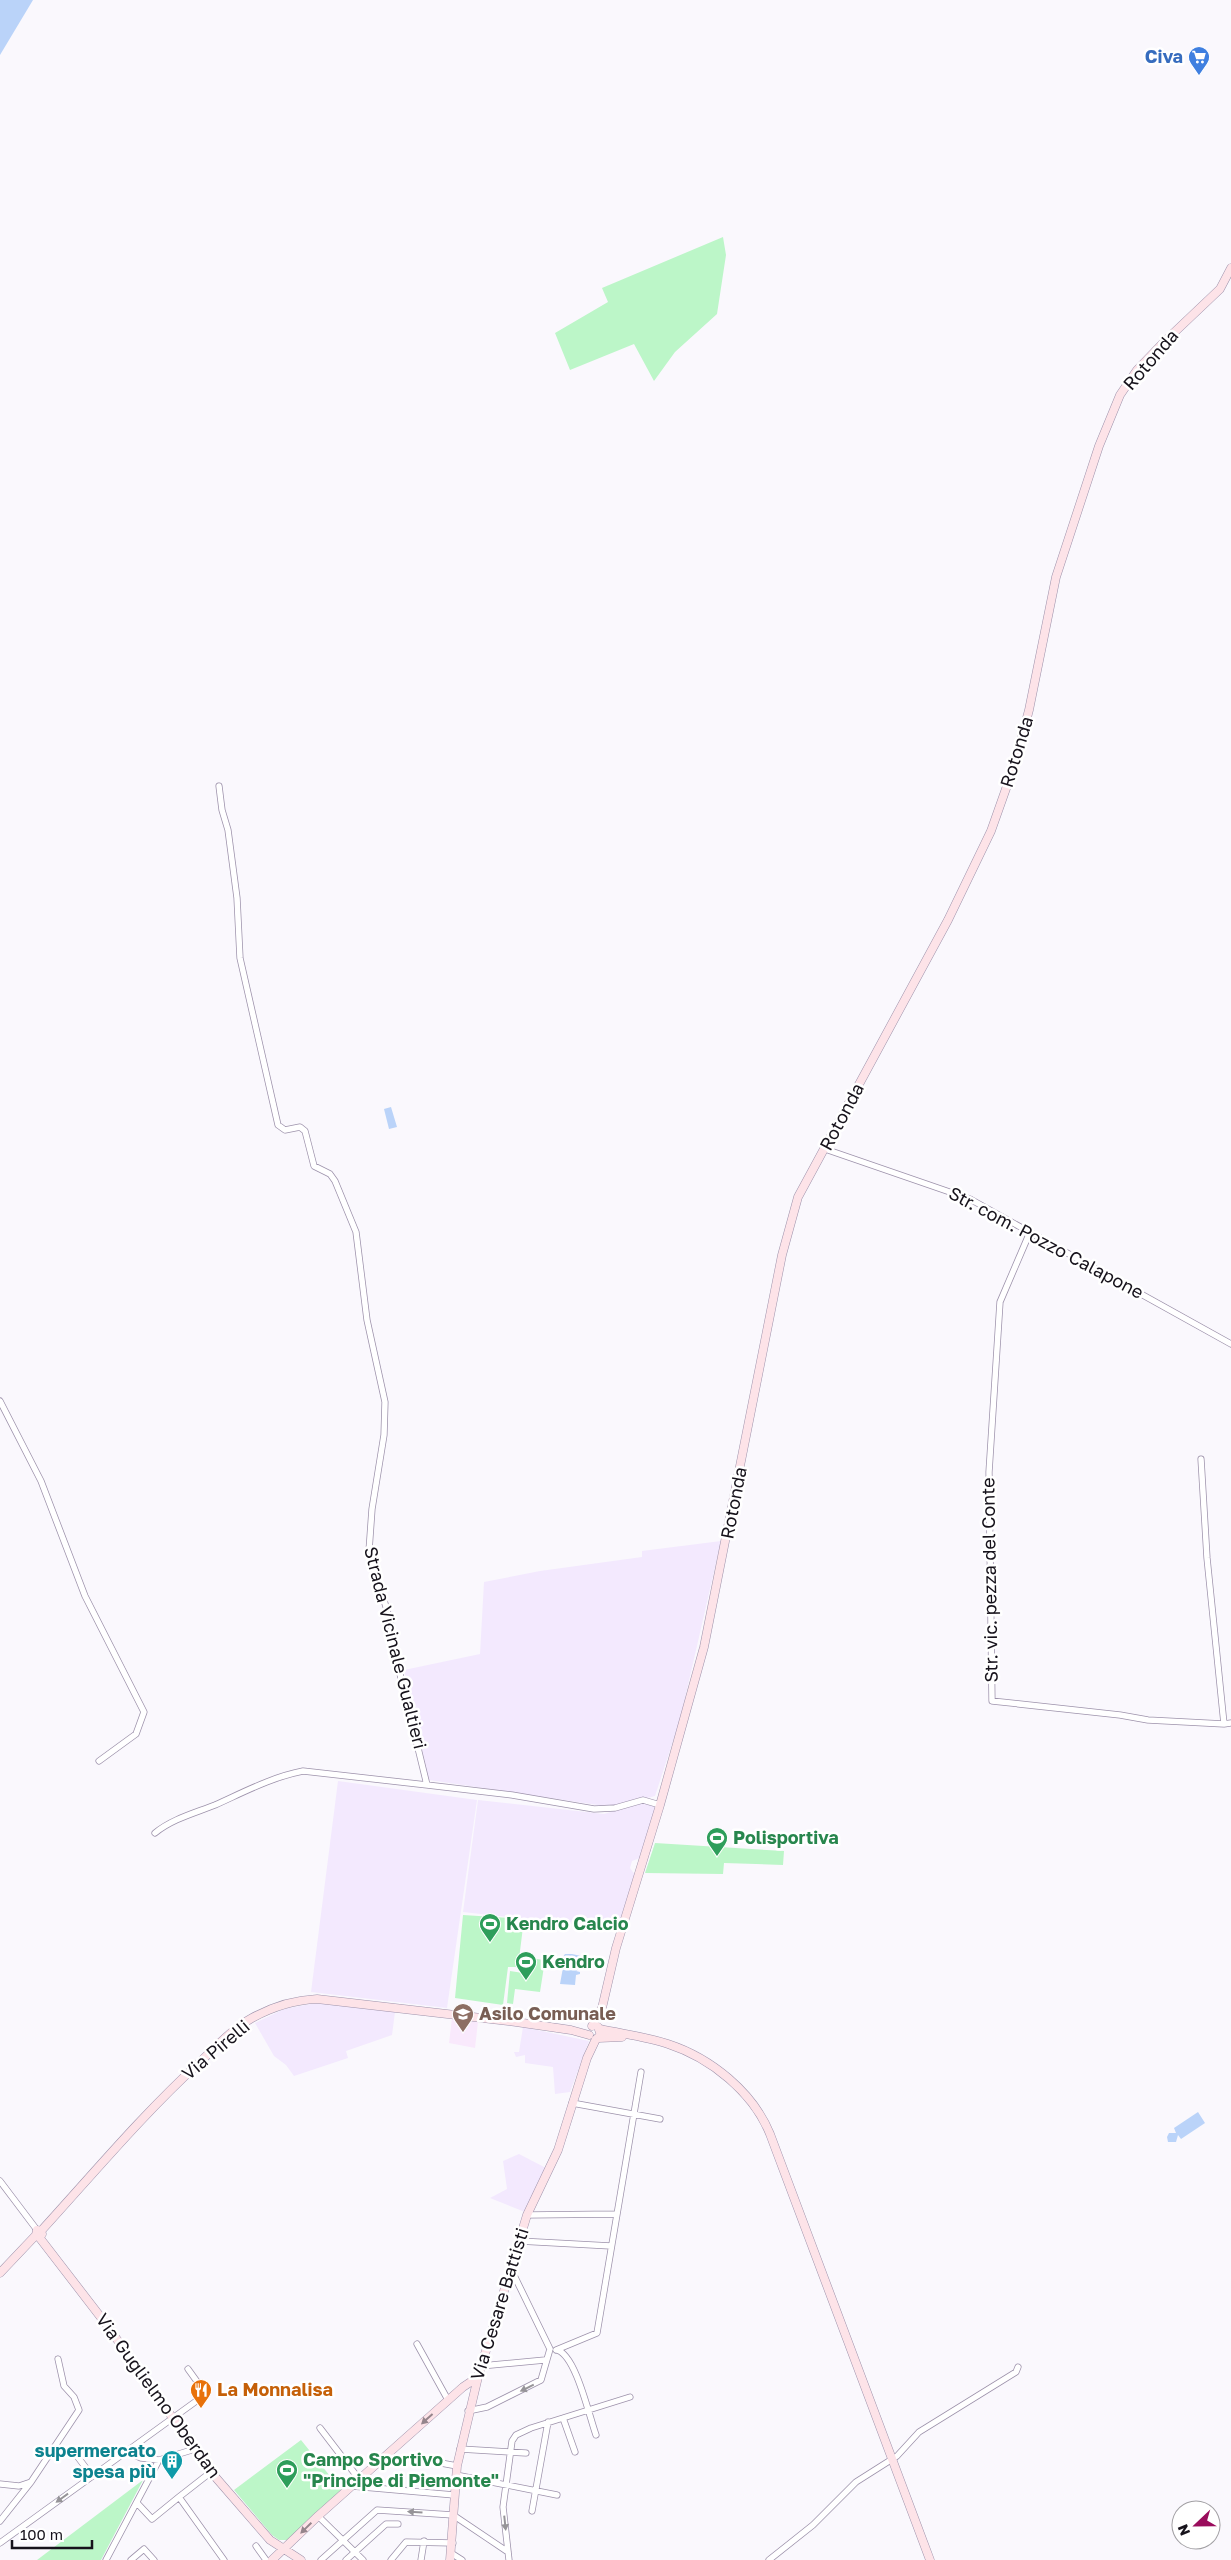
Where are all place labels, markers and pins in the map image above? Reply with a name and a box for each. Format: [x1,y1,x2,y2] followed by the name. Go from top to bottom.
[1145,45,1183,67] place label: Civa
[1187,45,1211,76] supermarket icon: Civa
[705,1826,729,1857] sports icon: Polisportiva
[733,1826,839,1848] place label: Polisportiva
[478,1912,502,1943] sports icon: Kendro Calcio
[506,1912,629,1934] place label: Kendro Calcio
[514,1950,538,1981] sports icon: Kendro
[542,1950,605,1972] place label: Kendro
[451,2002,475,2033] school or university icon: Asilo Comunale
[479,2002,616,2024] place label: Asilo Comunale
[189,2378,213,2409] restaurant icon: La Monnalisa
[217,2378,333,2400] place label: La Monnalisa
[35,2439,156,2482] place label: supermercato spesa più
[303,2448,499,2491] place label: Campo Sportivo "Principe di Piemonte"
[160,2449,184,2480] building icon: supermercato spesa più
[275,2458,299,2489] sports icon: Campo Sportivo "Principe di Piemonte"

